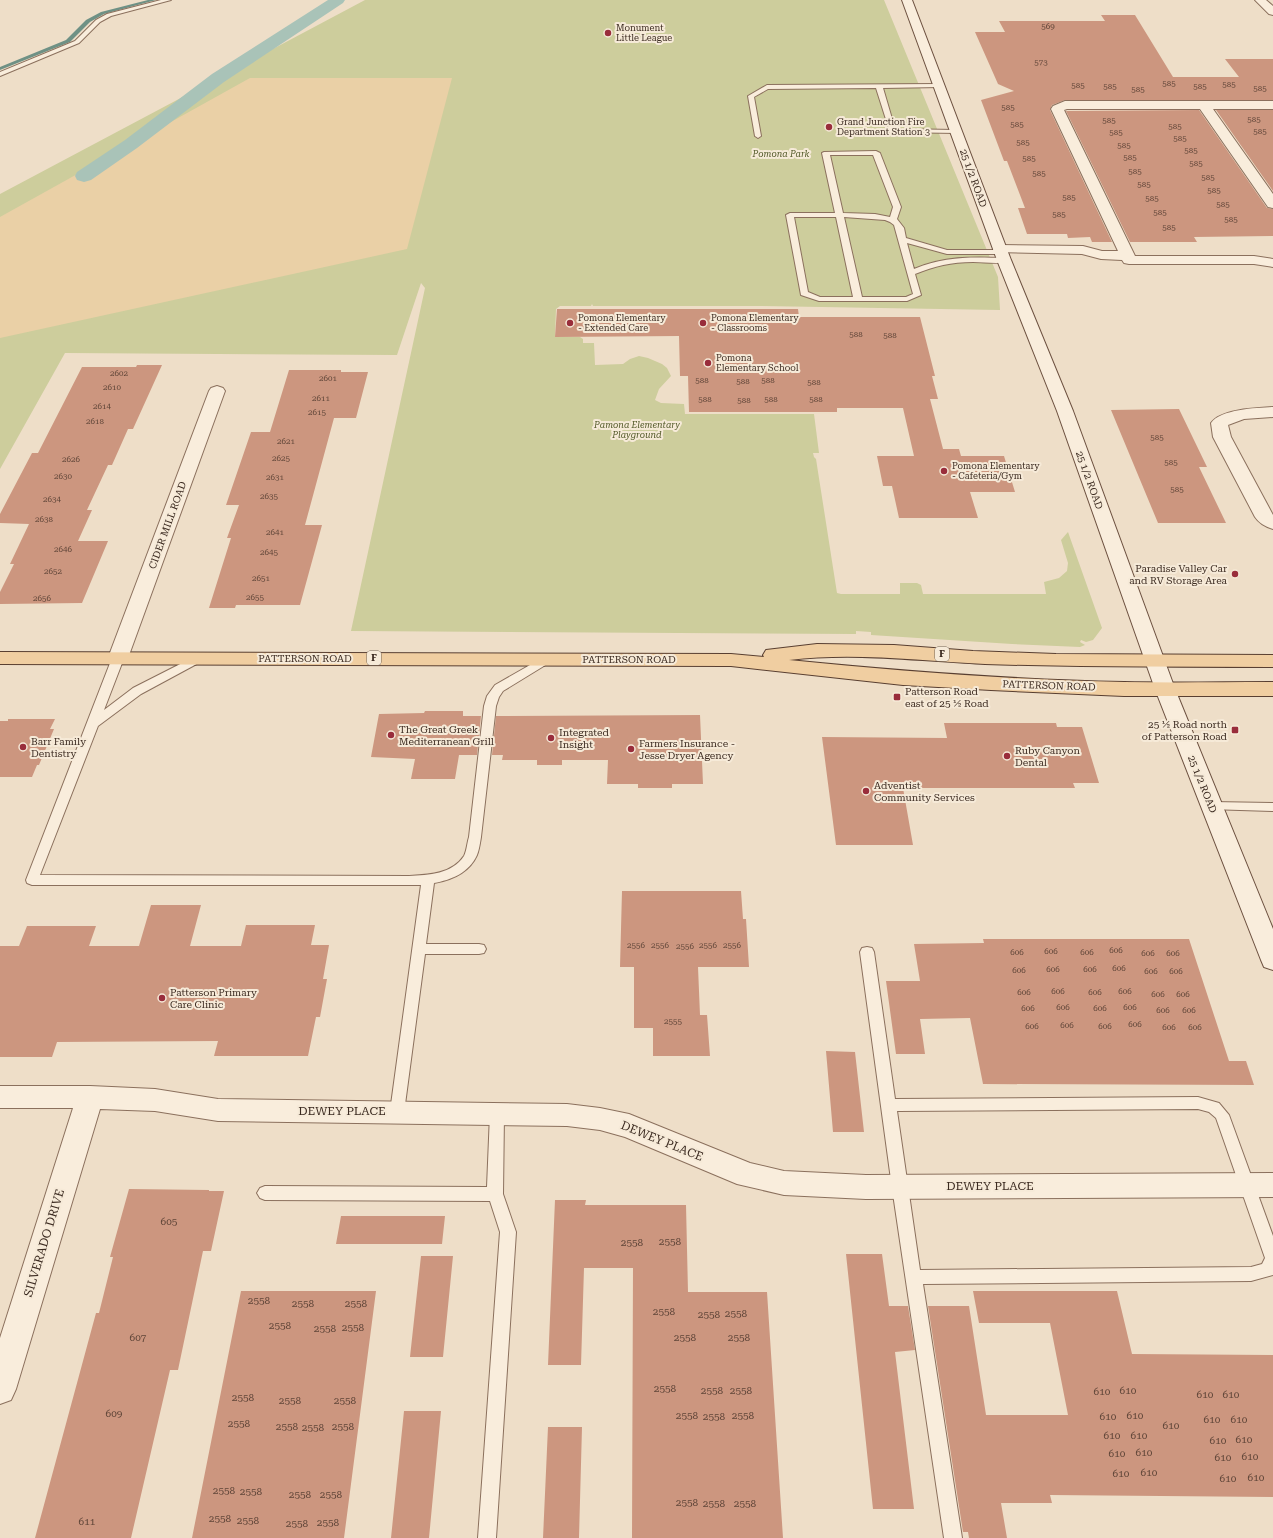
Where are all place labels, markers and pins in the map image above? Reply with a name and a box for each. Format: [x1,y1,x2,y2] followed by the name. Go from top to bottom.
[616,23,672,43] place label: Monument Little League
[603,28,613,38] marker: Monument Little League
[837,117,930,137] place label: Grand Junction Fire Department Station 3
[824,122,834,132] marker: Grand Junction Fire Department Station 3
[578,313,666,333] place label: Pomona Elementary - Extended Care
[711,313,799,333] place label: Pomona Elementary - Classrooms
[565,318,575,328] marker: Pomona Elementary - Extended Care
[698,318,708,328] marker: Pomona Elementary - Classrooms
[716,353,799,373] place label: Pomona Elementary School
[703,358,713,368] marker: Pomona Elementary School
[952,461,1040,481] place label: Pomona Elementary - Cafeteria/Gym
[939,466,949,476] marker: Pomona Elementary - Cafeteria/Gym
[1129,563,1228,586] place label: Paradise Valley Car and RV Storage Area
[1230,569,1240,579] marker: Paradise Valley Car and RV Storage Area
[905,686,989,709] place label: Patterson Road east of 25 ½ Road
[892,692,902,702] marker: Patterson Road east of 25 ½ Road
[1142,719,1228,742] place label: 25 ½ Road north of Patterson Road
[399,724,494,747] place label: The Great Greek Mediterranean Grill
[1230,725,1240,735] marker: 25 ½ Road north of Patterson Road
[559,727,609,750] place label: Integrated Insight
[386,730,396,740] marker: The Great Greek Mediterranean Grill
[546,733,556,743] marker: Integrated Insight
[31,736,86,759] place label: Barr Family Dentistry
[639,738,735,761] place label: Farmers Insurance - Jesse Dryer Agency
[18,742,28,752] marker: Barr Family Dentistry
[626,744,636,754] marker: Farmers Insurance - Jesse Dryer Agency
[1015,745,1080,768] place label: Ruby Canyon Dental
[1002,751,1012,761] marker: Ruby Canyon Dental
[874,780,975,803] place label: Adventist Community Services
[861,786,871,796] marker: Adventist Community Services
[170,987,257,1010] place label: Patterson Primary Care Clinic
[157,993,167,1003] marker: Patterson Primary Care Clinic

